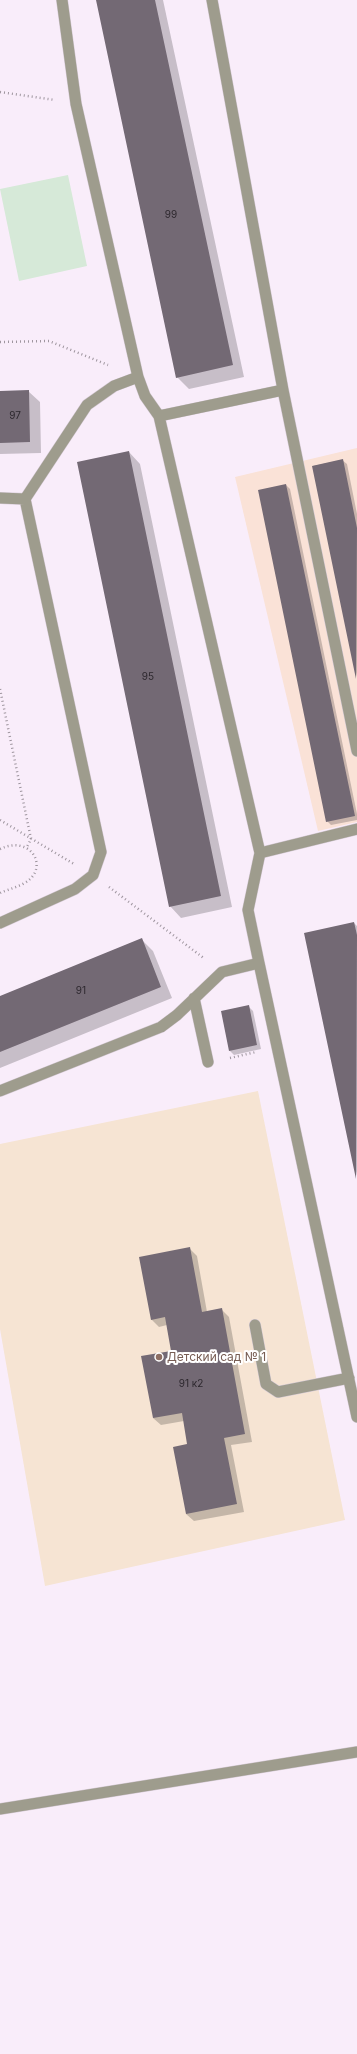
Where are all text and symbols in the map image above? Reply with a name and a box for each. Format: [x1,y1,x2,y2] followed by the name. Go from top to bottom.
[165,209,177,221] house number: 99
[9,410,21,422] house number: 97
[142,671,154,683] house number: 95
[76,985,86,997] house number: 91
[167,1350,266,1364] place label: Детский сад № 1
[154,1352,164,1362] marker: Детский сад № 1
[179,1378,203,1390] house number: 91 к2

